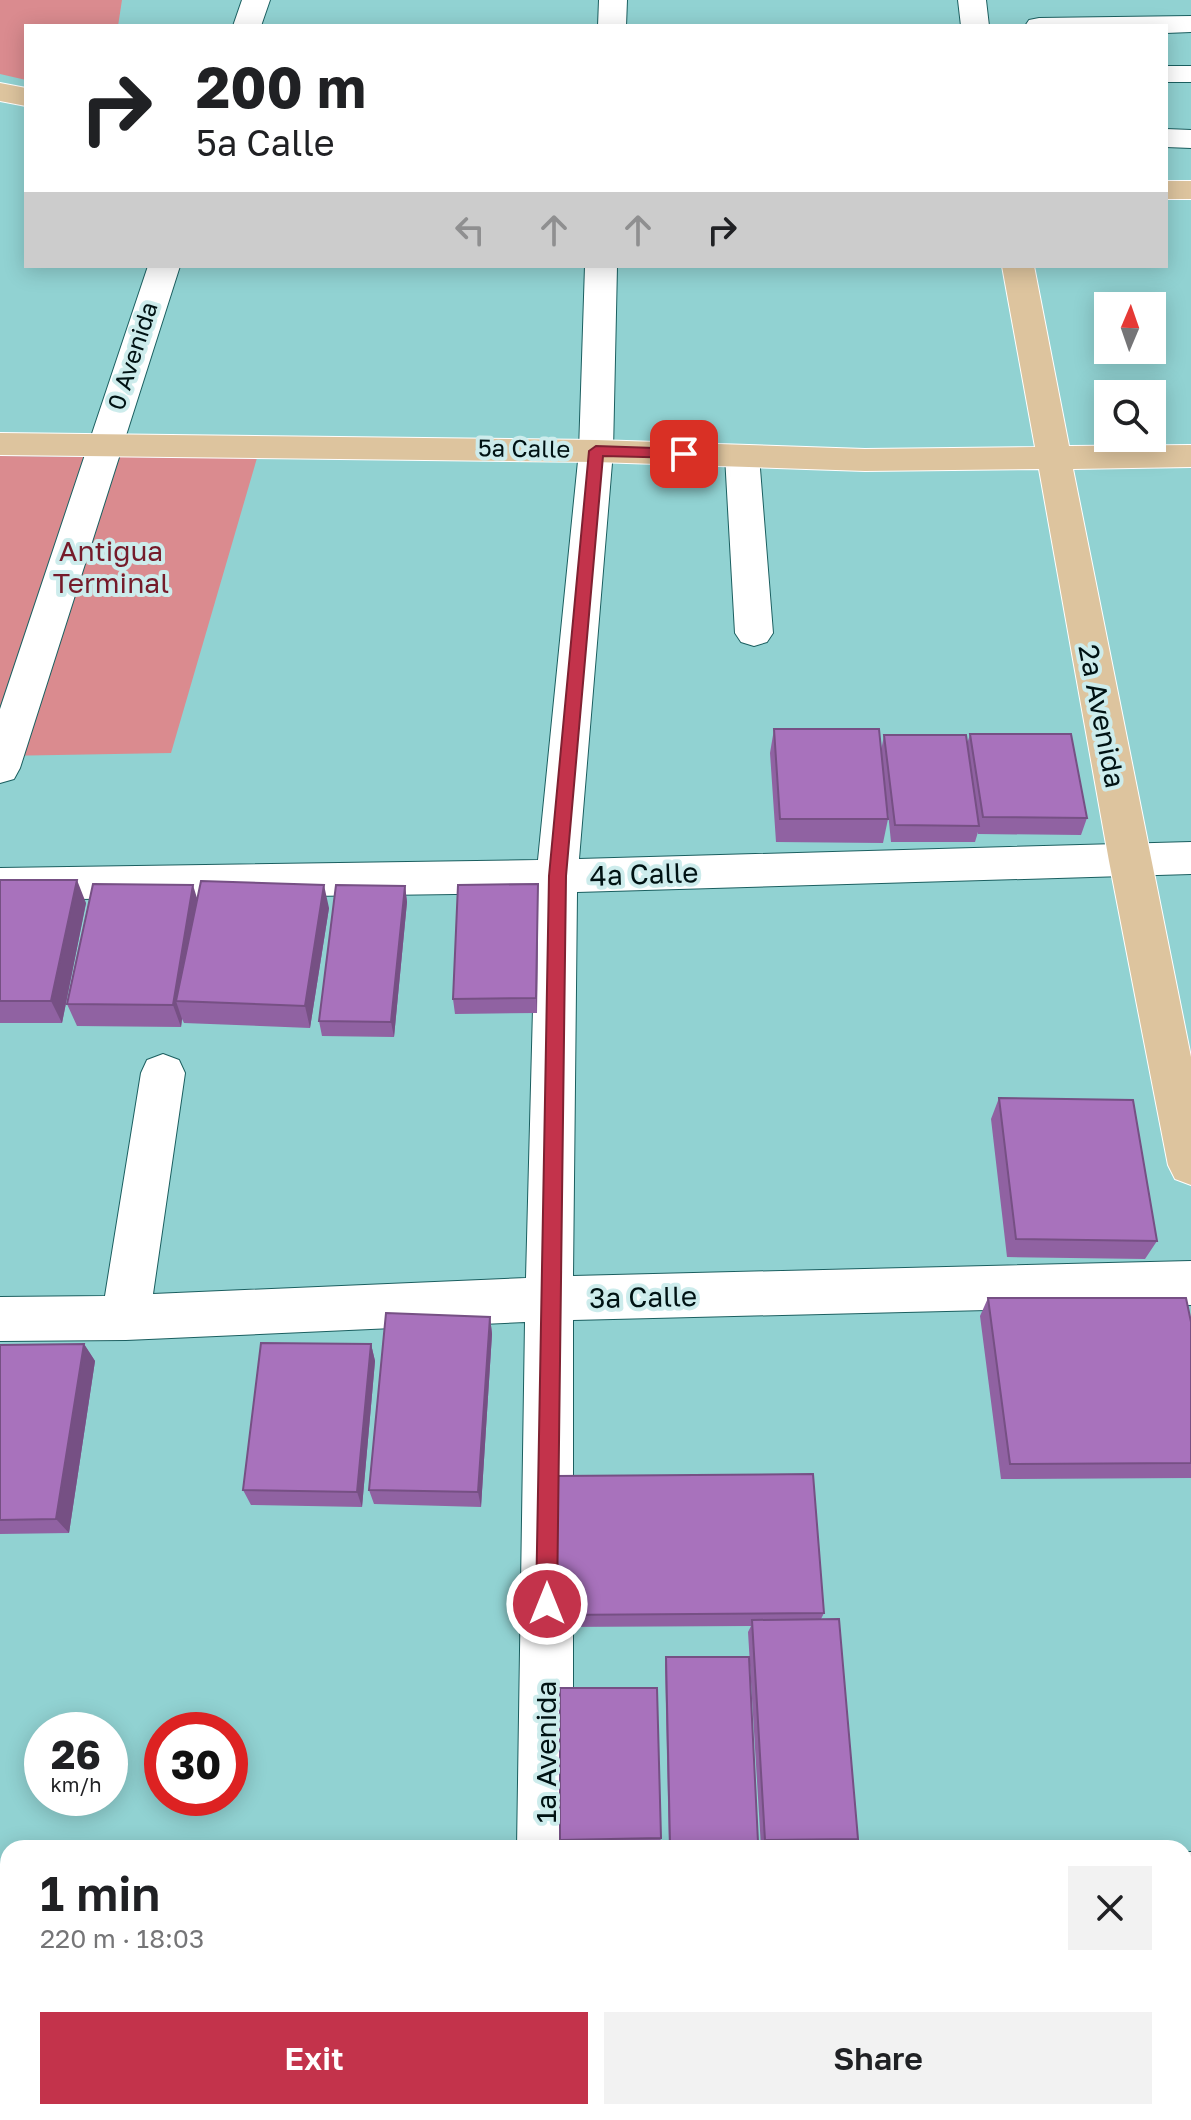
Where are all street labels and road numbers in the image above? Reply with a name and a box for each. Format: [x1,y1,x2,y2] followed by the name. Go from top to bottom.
[100,298,163,413] street label: 0 Avenida
[478,432,570,463] street label: 5a Calle
[1072,641,1133,790] street label: 2a Avenida
[589,855,699,892] street label: 4a Calle
[589,1279,697,1314] street label: 3a Calle
[529,1681,562,1823] street label: 1a Avenida

